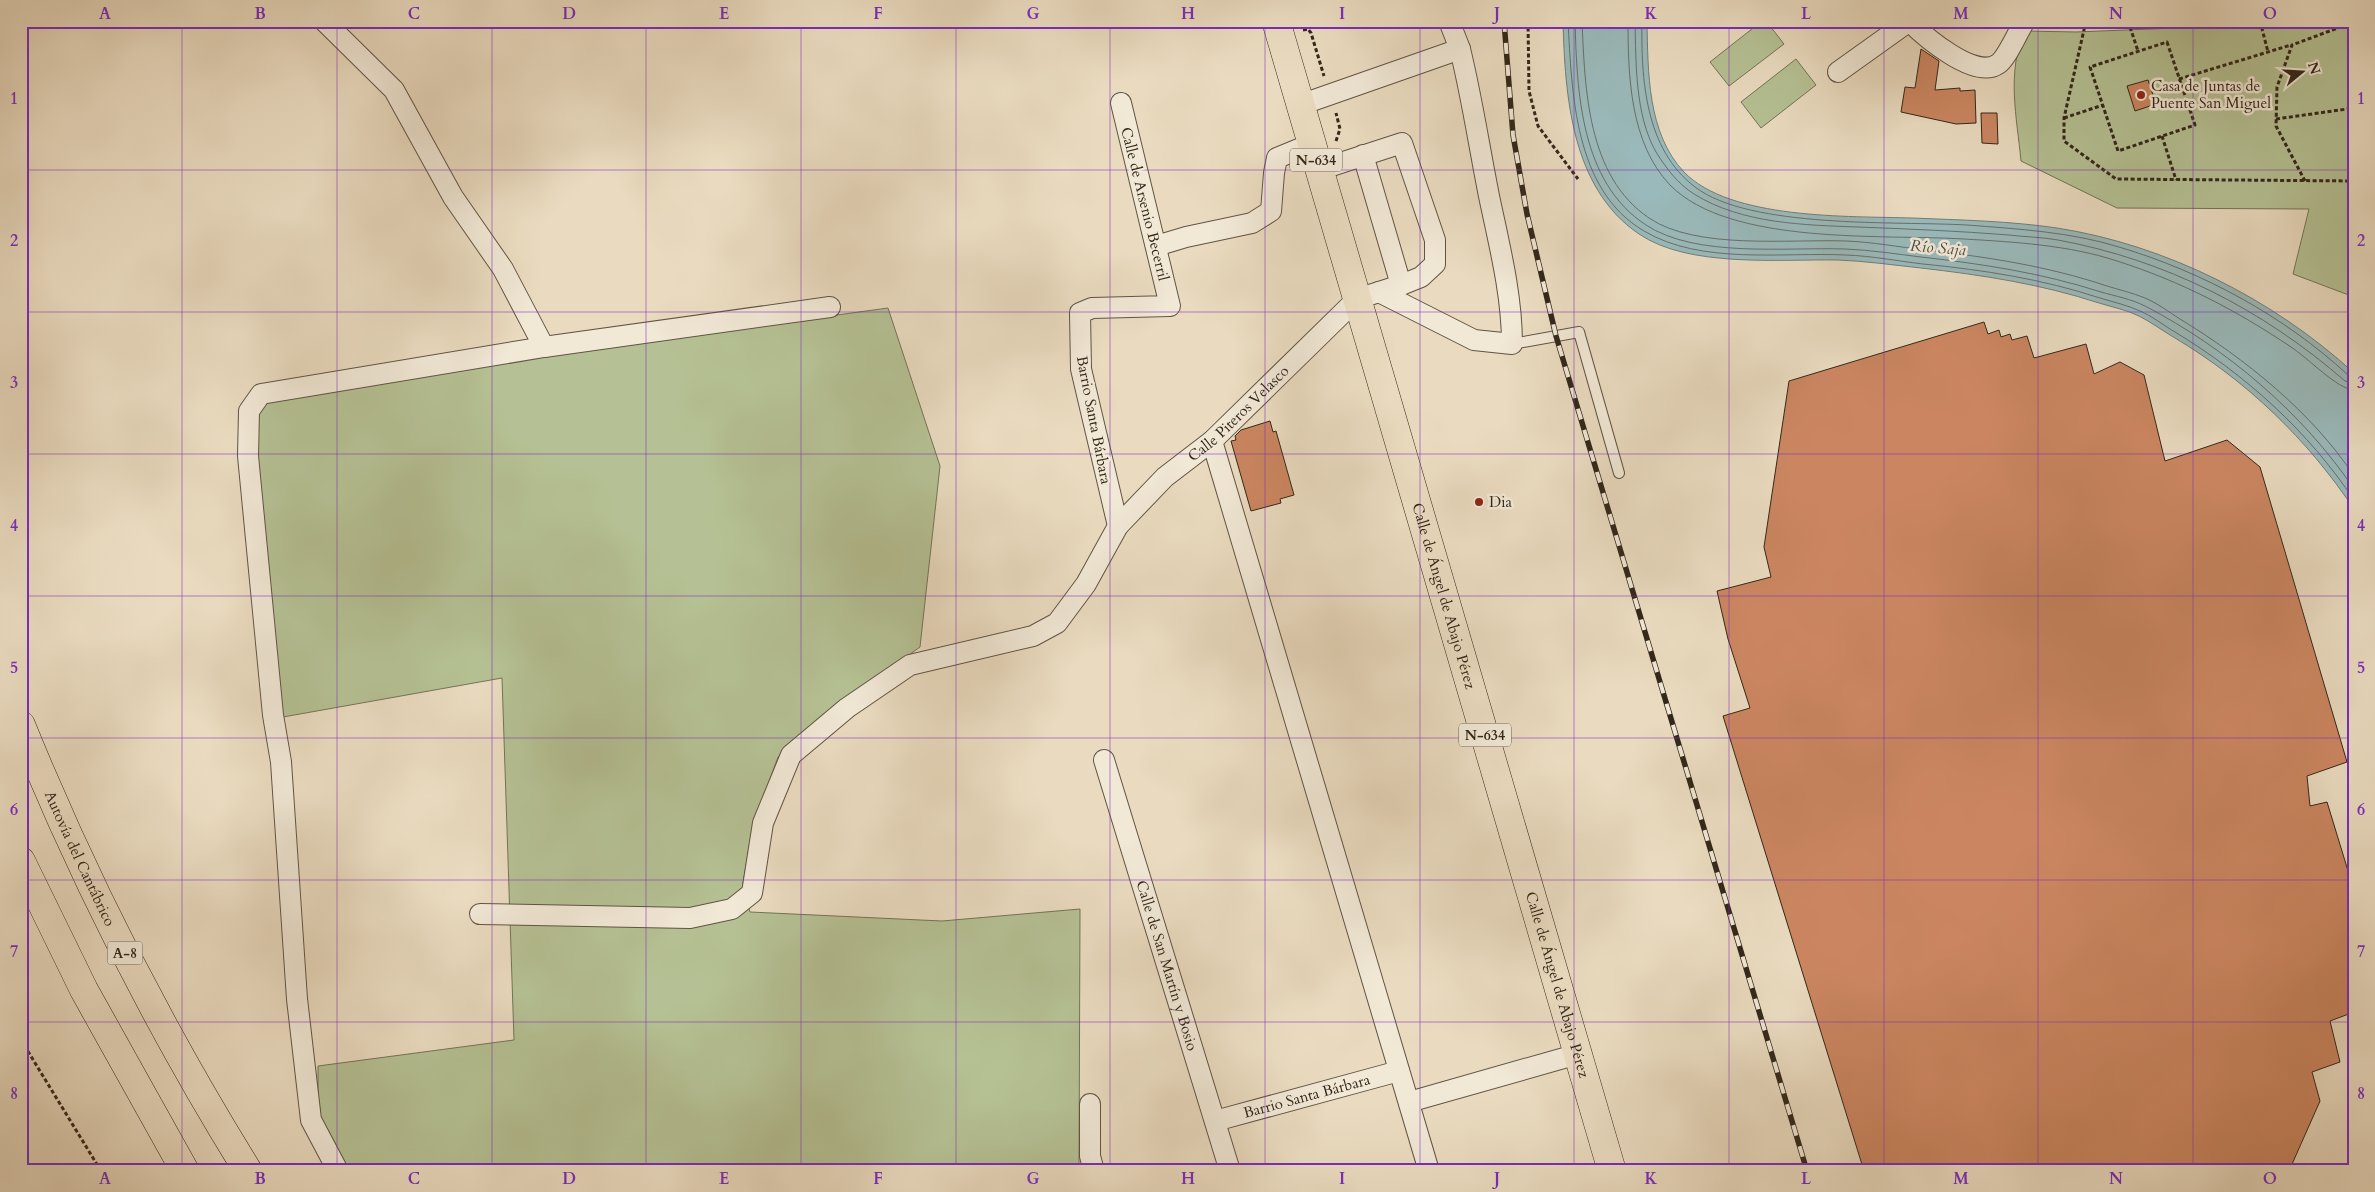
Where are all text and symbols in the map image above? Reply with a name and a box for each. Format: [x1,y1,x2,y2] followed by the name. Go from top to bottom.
[99,3,111,25] text: A
[254,3,266,25] text: B
[408,3,420,25] text: C
[562,3,576,25] text: D
[719,3,729,25] text: E
[873,3,883,25] text: F
[1026,3,1040,25] text: G
[1181,3,1195,25] text: H
[1339,3,1345,25] text: I
[1492,3,1500,25] text: J
[1645,3,1658,25] text: K
[1801,3,1812,25] text: L
[1953,3,1969,25] text: M
[2109,3,2123,25] text: N
[2263,3,2277,25] text: O
[2278,48,2328,98] north arrow
[2303,59,2325,77] text: N
[2151,76,2271,113] place label: Casa de Juntas de Puente San Miguel
[10,88,18,110] text: 1
[2357,88,2365,110] text: 1
[2135,89,2147,101] marker: Casa de Juntas de Puente San Miguel
[1116,125,1174,283] street label: Calle de Arsenio Becerril
[1290,148,1342,172] road number: N-634
[10,230,18,252] text: 2
[2357,230,2365,252] text: 2
[1909,235,1967,261] water label: Río Saja
[1072,354,1116,486] street label: Barrio Santa Bárbara
[1184,361,1293,466] street label: Calle Piteros Velasco
[10,372,18,394] text: 3
[2357,372,2365,394] text: 3
[1489,492,1512,512] place label: Dia
[1473,496,1485,508] marker: Dia
[1407,501,1481,692] street label: Calle de Ángel de Abajo Pérez
[10,515,18,537] text: 4
[2357,515,2365,537] text: 4
[10,657,18,679] text: 5
[2357,657,2365,679] text: 5
[1459,724,1511,746] road number: N-634
[40,788,120,930] street label: Autovía del Cantábrico
[10,799,18,821] text: 6
[2357,799,2365,821] text: 6
[1131,878,1203,1053] street label: Calle de San Martín y Bosio
[1521,889,1594,1080] street label: Calle de Ángel de Abajo Pérez
[10,941,18,963] text: 7
[108,941,142,964] road number: A-8
[2357,941,2365,963] text: 7
[1241,1069,1373,1123] street label: Barrio Santa Bárbara
[10,1083,18,1105] text: 8
[2357,1083,2365,1105] text: 8
[99,1168,111,1190] text: A
[254,1168,266,1190] text: B
[408,1168,420,1190] text: C
[562,1168,576,1190] text: D
[719,1168,729,1190] text: E
[873,1168,883,1190] text: F
[1026,1168,1040,1190] text: G
[1181,1168,1195,1190] text: H
[1339,1168,1345,1190] text: I
[1492,1168,1500,1190] text: J
[1645,1168,1658,1190] text: K
[1801,1168,1812,1190] text: L
[1953,1168,1969,1190] text: M
[2109,1168,2123,1190] text: N
[2263,1168,2277,1190] text: O

